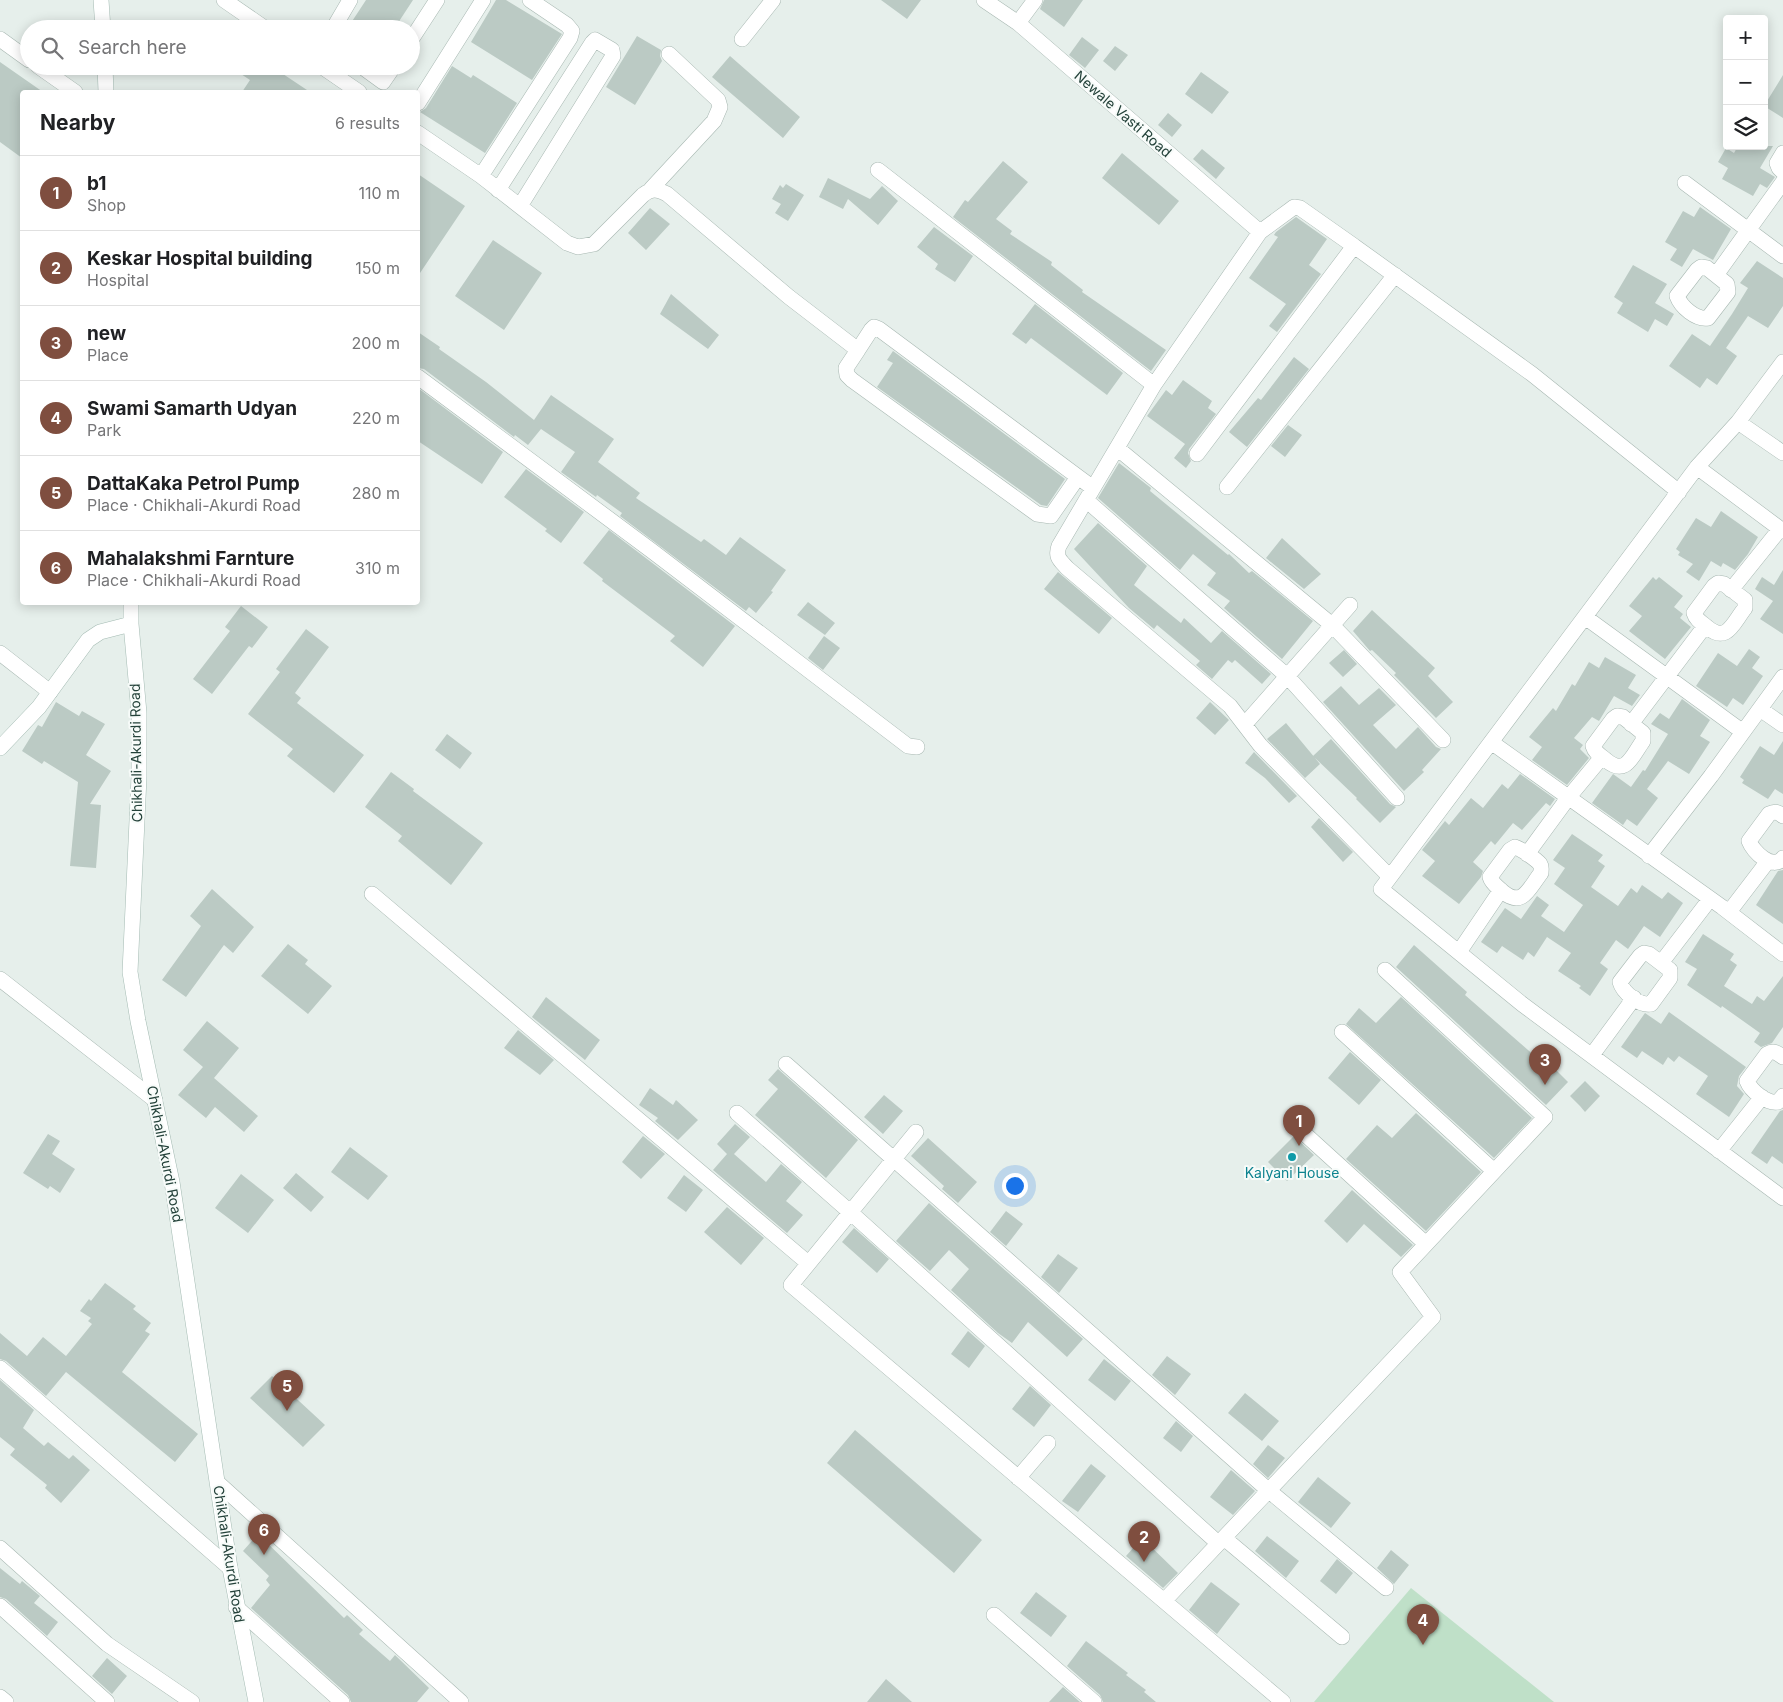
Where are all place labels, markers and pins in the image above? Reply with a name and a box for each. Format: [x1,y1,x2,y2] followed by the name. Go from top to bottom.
[1529,1044,1561,1085] pin: 3
[1283,1105,1315,1146] pin: 1
[1286,1151,1298,1163] marker: Kalyani House
[1245,1164,1339,1181] place label: Kalyani House
[271,1370,303,1411] pin: 5
[248,1514,280,1555] pin: 6
[1128,1521,1160,1562] pin: 2
[1407,1604,1439,1645] pin: 4

